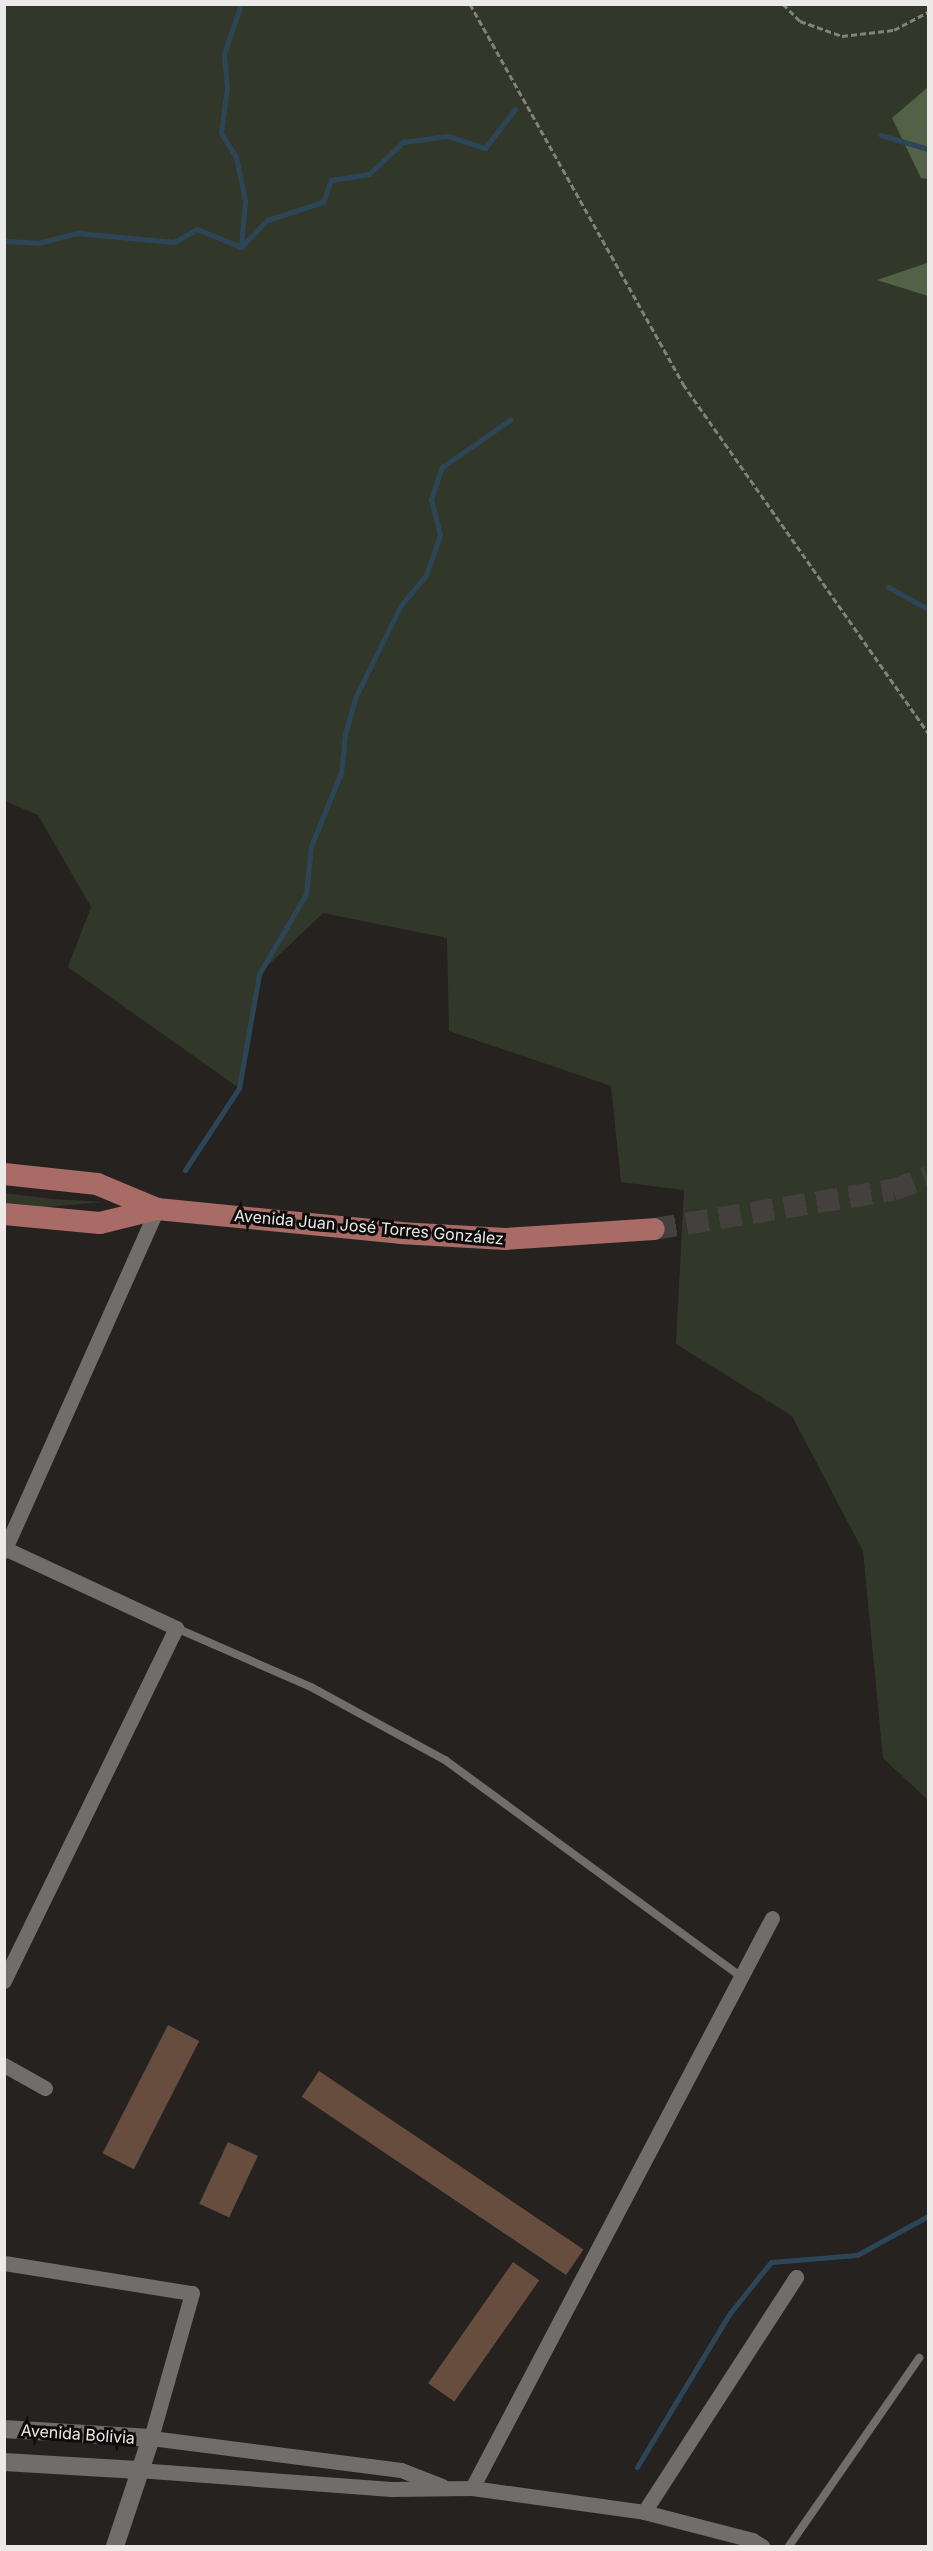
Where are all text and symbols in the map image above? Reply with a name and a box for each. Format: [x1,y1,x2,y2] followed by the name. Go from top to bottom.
[233,1206,505,1248] street label: Avenida Juan José Torres González
[20,2420,136,2448] street label: Avenida Bolivia

